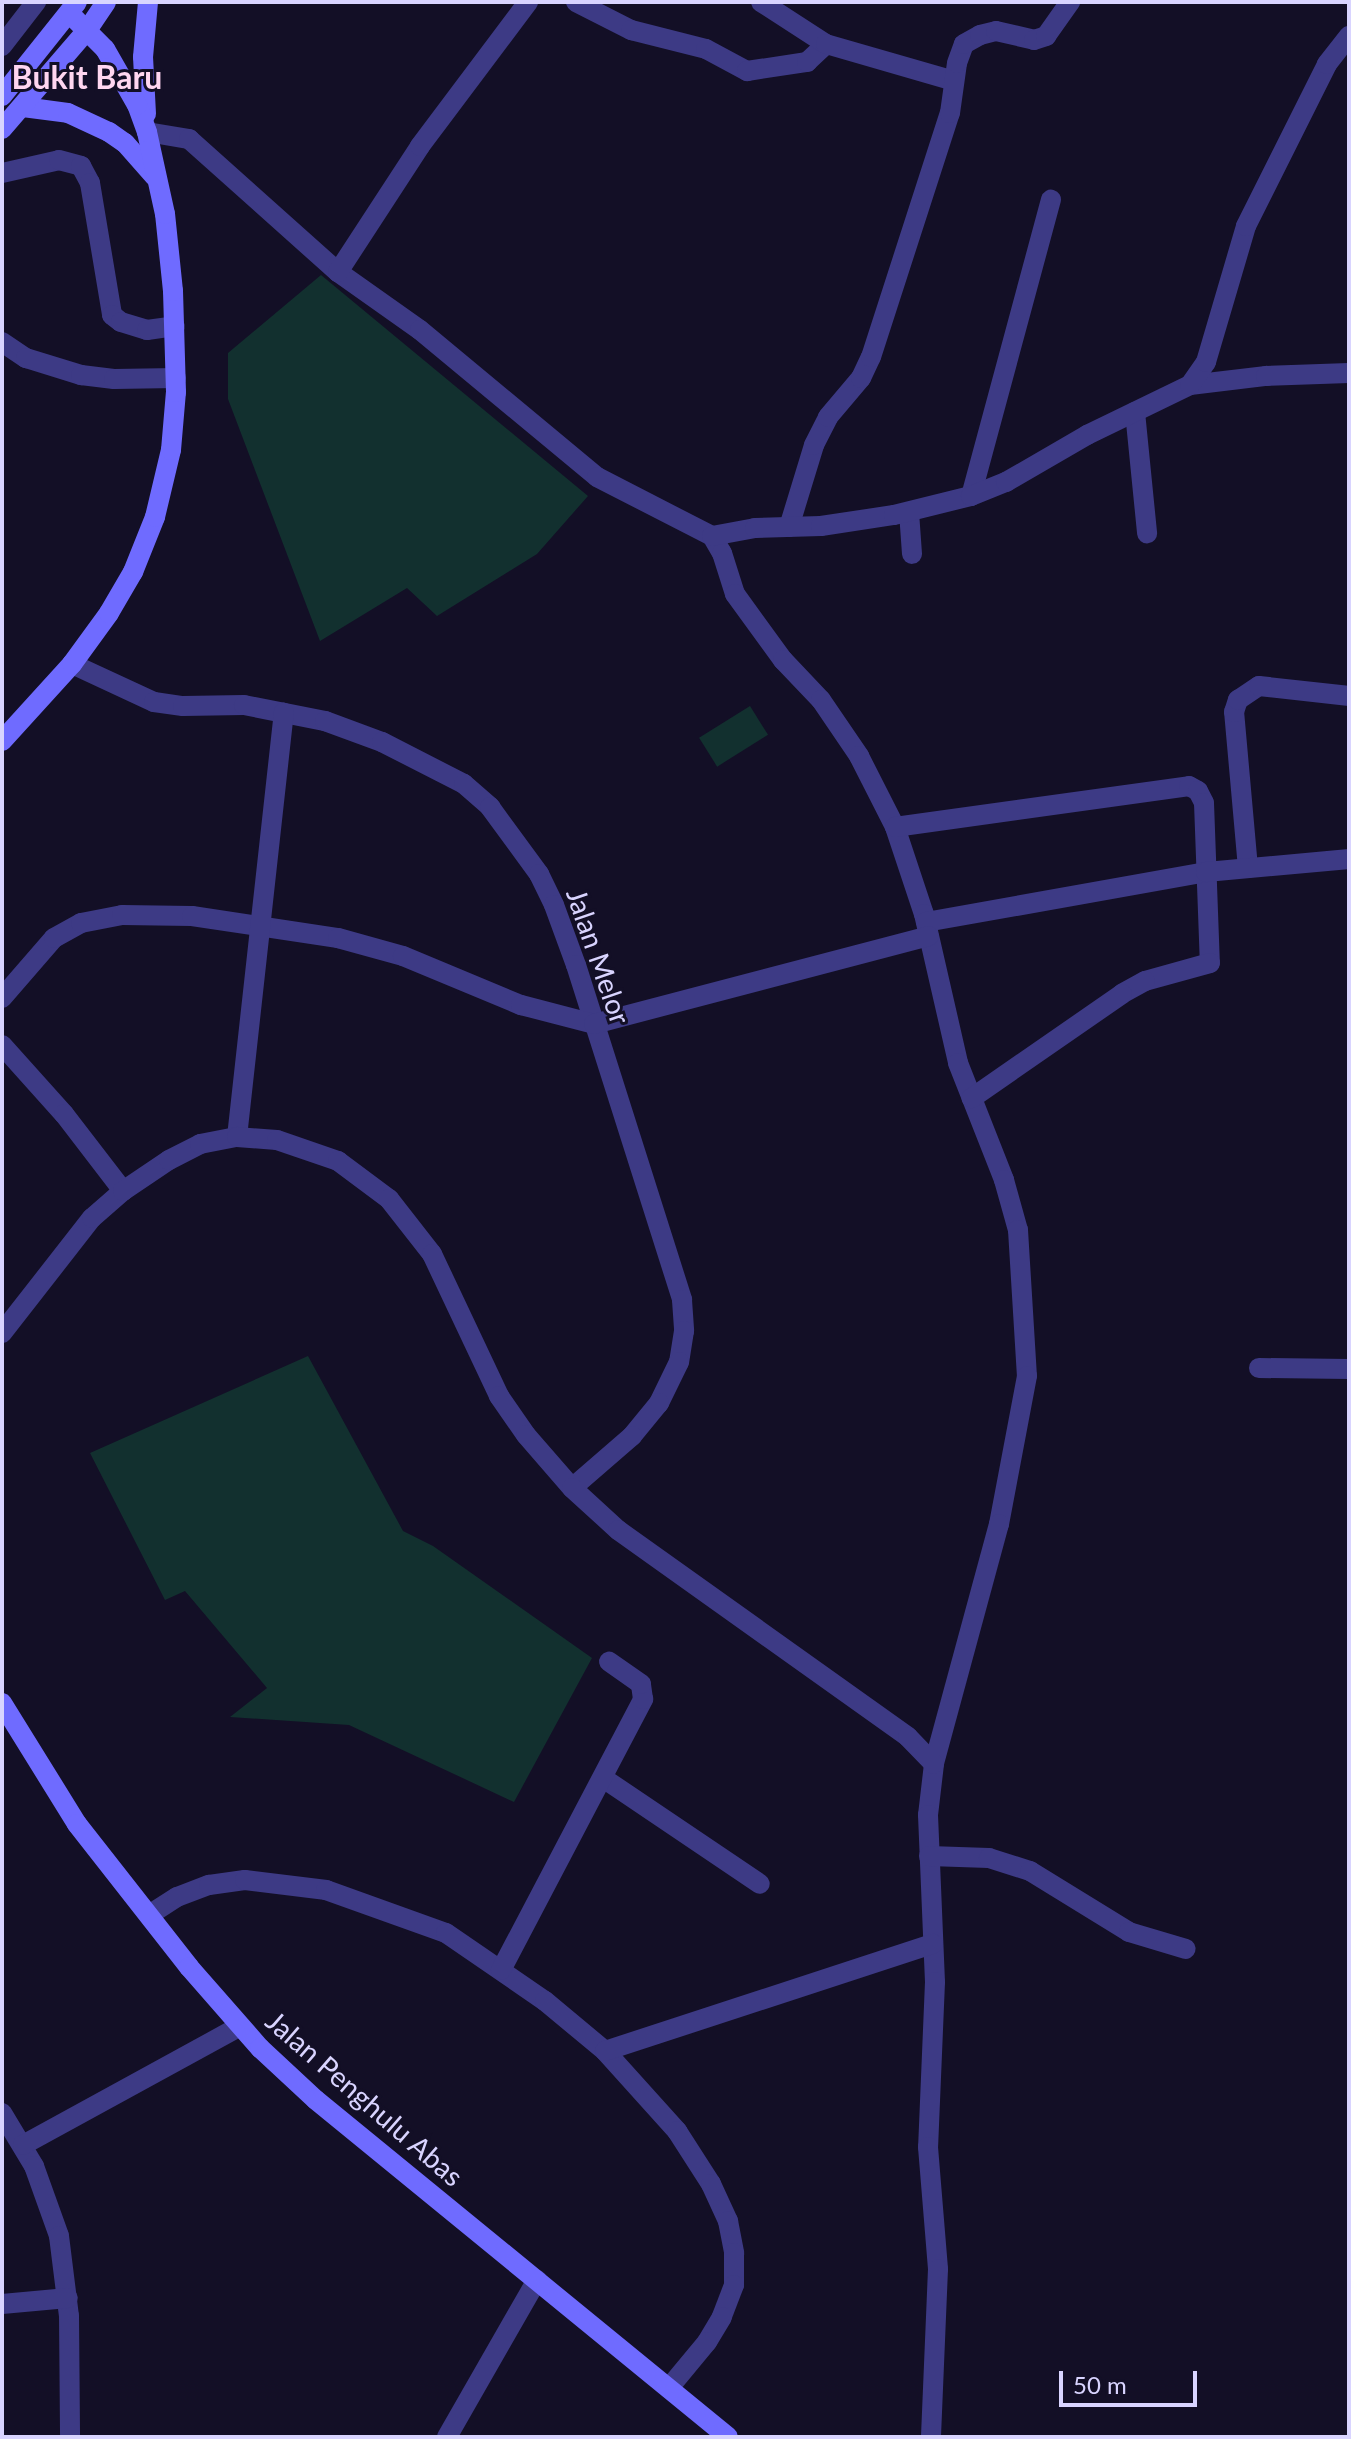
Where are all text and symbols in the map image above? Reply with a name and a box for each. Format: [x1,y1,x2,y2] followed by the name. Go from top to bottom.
[12,58,162,96] district label: Bukit Baru
[560,884,638,1028] street label: Jalan Melor
[259,2003,471,2193] street label: Jalan Penghulu Abas
[1063,2355,1201,2405] scale bar
[1073,2370,1127,2399] text: 50 m

